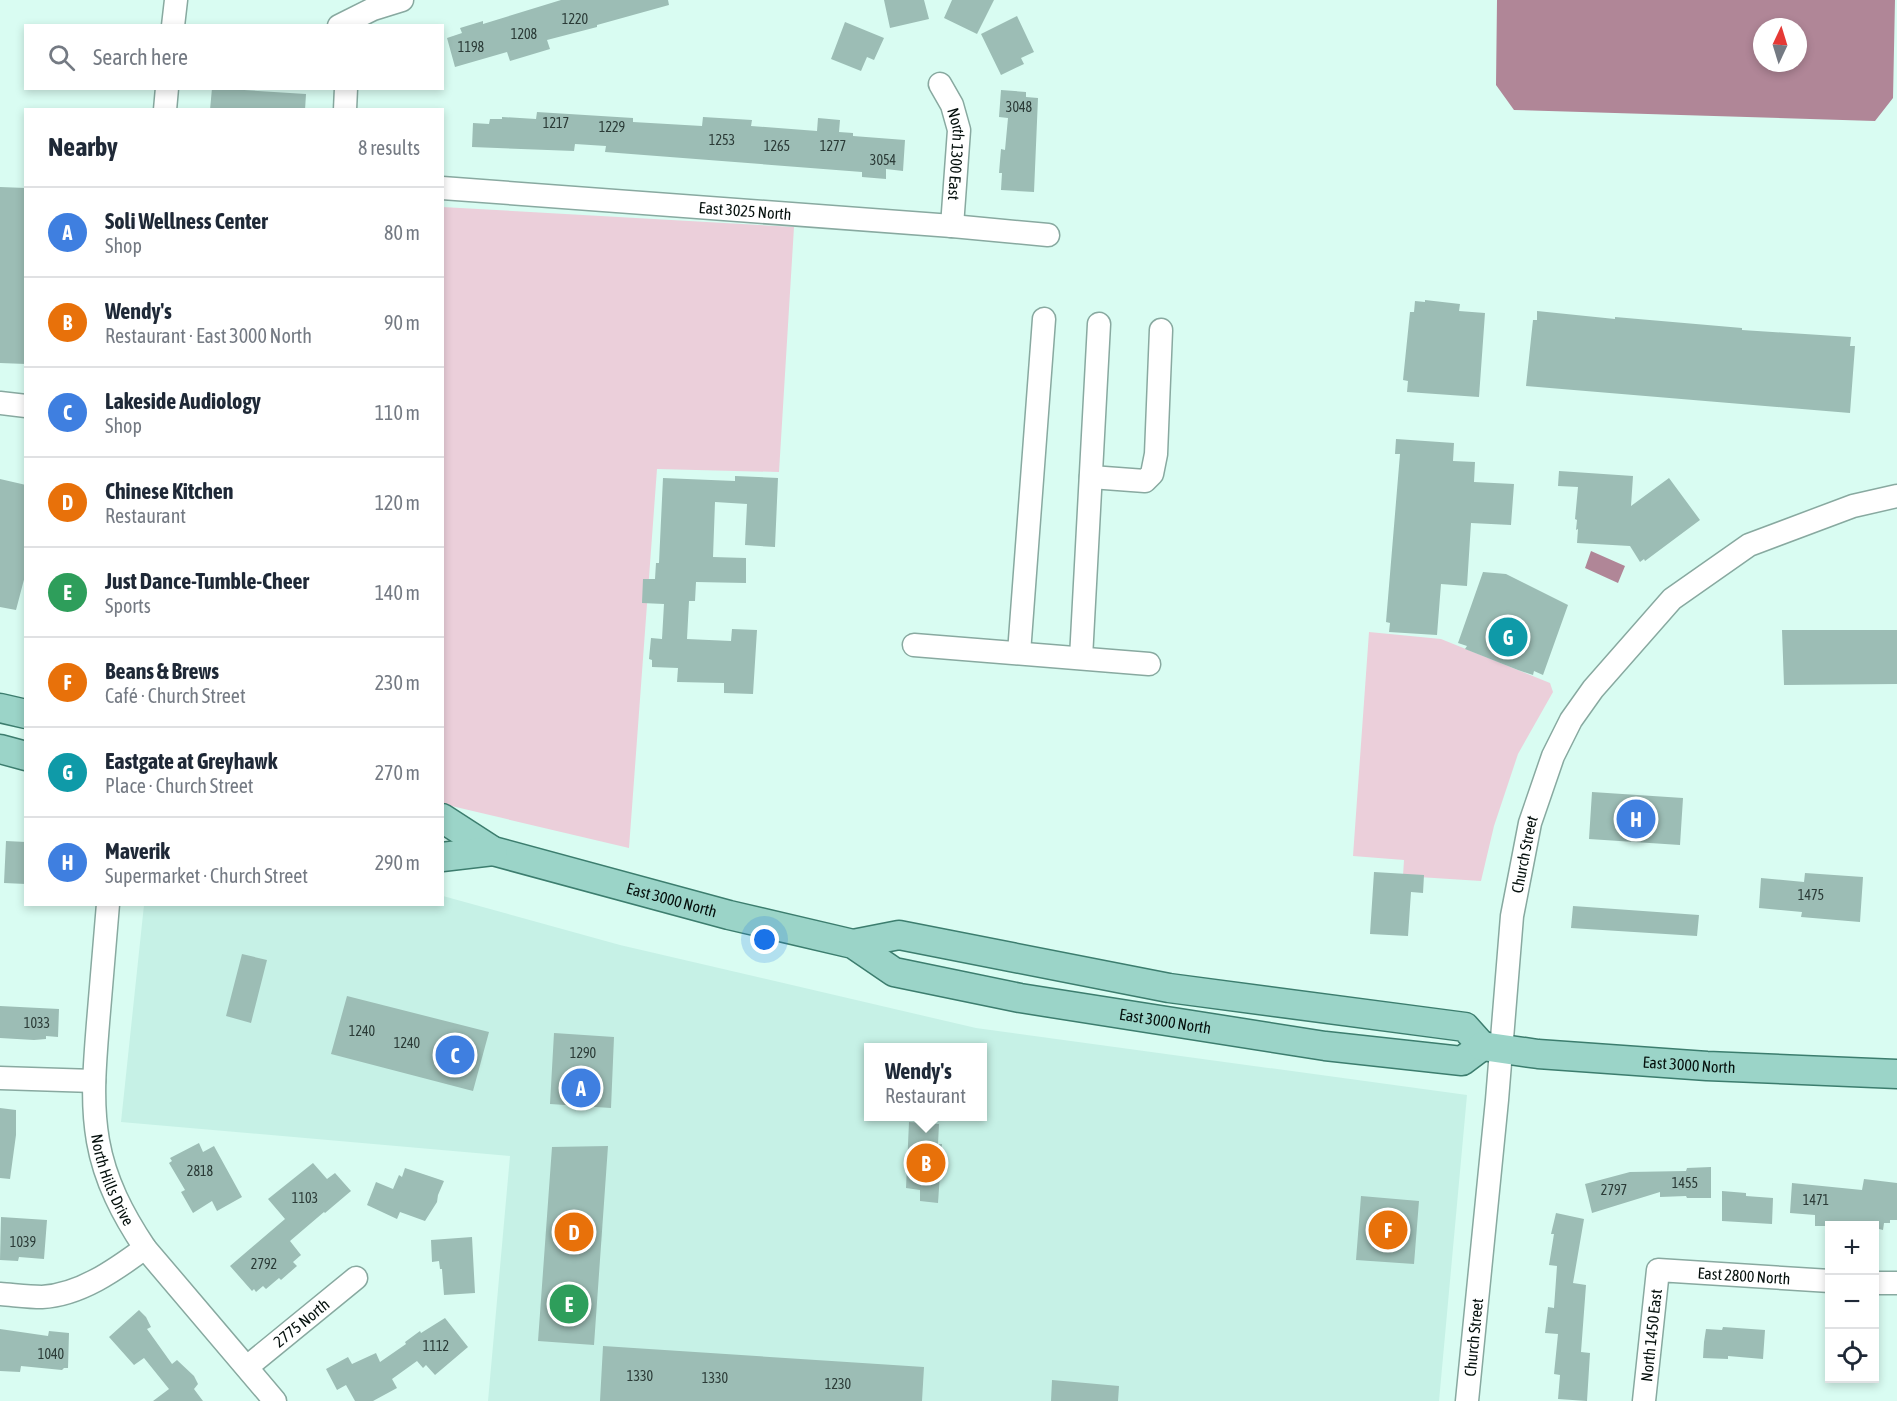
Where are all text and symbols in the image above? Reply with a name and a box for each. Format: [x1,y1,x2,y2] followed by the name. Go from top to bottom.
[562,11,589,27] house number: 1220
[1753,18,1807,72] north arrow
[24,24,444,90] search box
[511,26,538,42] house number: 1208
[458,39,485,55] house number: 1198
[45,41,78,74] icon: search
[93,44,188,70] text: Search here
[1006,99,1033,115] house number: 3048
[944,106,968,201] street label: North 1300 East
[543,115,569,131] house number: 1217
[599,119,625,135] house number: 1229
[48,132,118,162] text: Nearby
[709,132,735,148] house number: 1253
[358,136,420,159] text: 8 results
[764,138,790,154] house number: 1265
[820,138,846,154] house number: 1277
[870,152,897,168] house number: 3054
[698,198,792,223] street label: East 3025 North
[105,208,268,234] text: Soli Wellness Center
[63,221,72,244] text: A
[384,221,420,244] text: 80 m
[105,234,142,257] text: Shop
[105,298,172,324] text: Wendy's
[63,311,72,334] text: B
[384,311,420,334] text: 90 m
[105,324,312,347] text: Restaurant · East 3000 North
[105,388,261,414] text: Lakeside Audiology
[63,401,72,424] text: C
[375,401,420,424] text: 110 m
[105,414,142,437] text: Shop
[105,478,233,504] text: Chinese Kitchen
[62,491,73,514] text: D
[375,491,420,514] text: 120 m
[105,504,186,527] text: Restaurant
[105,568,309,594] text: Just Dance-Tumble-Cheer
[63,581,72,604] text: E
[375,581,420,604] text: 140 m
[105,594,151,617] text: Sports
[1488,614,1528,660] pin: G
[105,658,219,684] text: Beans & Brews
[63,671,72,694] text: F
[375,671,420,694] text: 230 m
[105,684,246,707] text: Café · Church Street
[105,748,277,774] text: Eastgate at Greyhawk
[62,761,73,784] text: G
[375,761,420,784] text: 270 m
[105,774,254,797] text: Place · Church Street
[1616,796,1656,842] pin: H
[1508,813,1541,894] street label: Church Street
[105,838,170,864] text: Maverik
[62,851,73,874] text: H
[375,851,420,874] text: 290 m
[105,864,308,887] text: Supermarket · Church Street
[625,879,719,920] street label: East 3000 North
[1798,887,1824,903] house number: 1475
[750,925,779,954] your location
[1118,1005,1213,1037] street label: East 3000 North
[24,1015,50,1031] house number: 1033
[349,1023,376,1039] house number: 1240
[436,1032,474,1078] pin: C
[394,1035,421,1051] house number: 1240
[864,1043,987,1121] popup
[570,1045,597,1061] house number: 1290
[1642,1052,1736,1076] street label: East 3000 North
[885,1058,952,1084] text: Wendy's
[562,1066,600,1110] pin: A
[885,1084,966,1107] text: Restaurant
[88,1133,138,1229] street label: North Hills Drive
[906,1140,946,1186] pin: B
[187,1163,214,1179] house number: 2818
[1672,1175,1698,1191] house number: 1455
[1601,1182,1627,1198] house number: 2797
[292,1190,318,1206] house number: 1103
[1803,1192,1829,1208] house number: 1471
[1368,1208,1408,1252] pin: F
[554,1210,594,1254] pin: D
[1825,1221,1879,1383] map controls
[1825,1221,1879,1275] button: +
[10,1234,36,1250] house number: 1039
[251,1256,277,1272] house number: 2792
[1697,1264,1791,1287] street label: East 2800 North
[1825,1275,1879,1329] button: −
[550,1282,588,1326] pin: E
[1637,1288,1665,1383] street label: North 1450 East
[270,1295,333,1351] street label: 2775 North
[1461,1297,1486,1377] street label: Church Street
[1825,1329,1879,1383] button: locate
[423,1338,449,1354] house number: 1112
[38,1346,65,1362] house number: 1040
[627,1368,654,1384] house number: 1330
[702,1370,729,1386] house number: 1330
[825,1376,852,1392] house number: 1230

